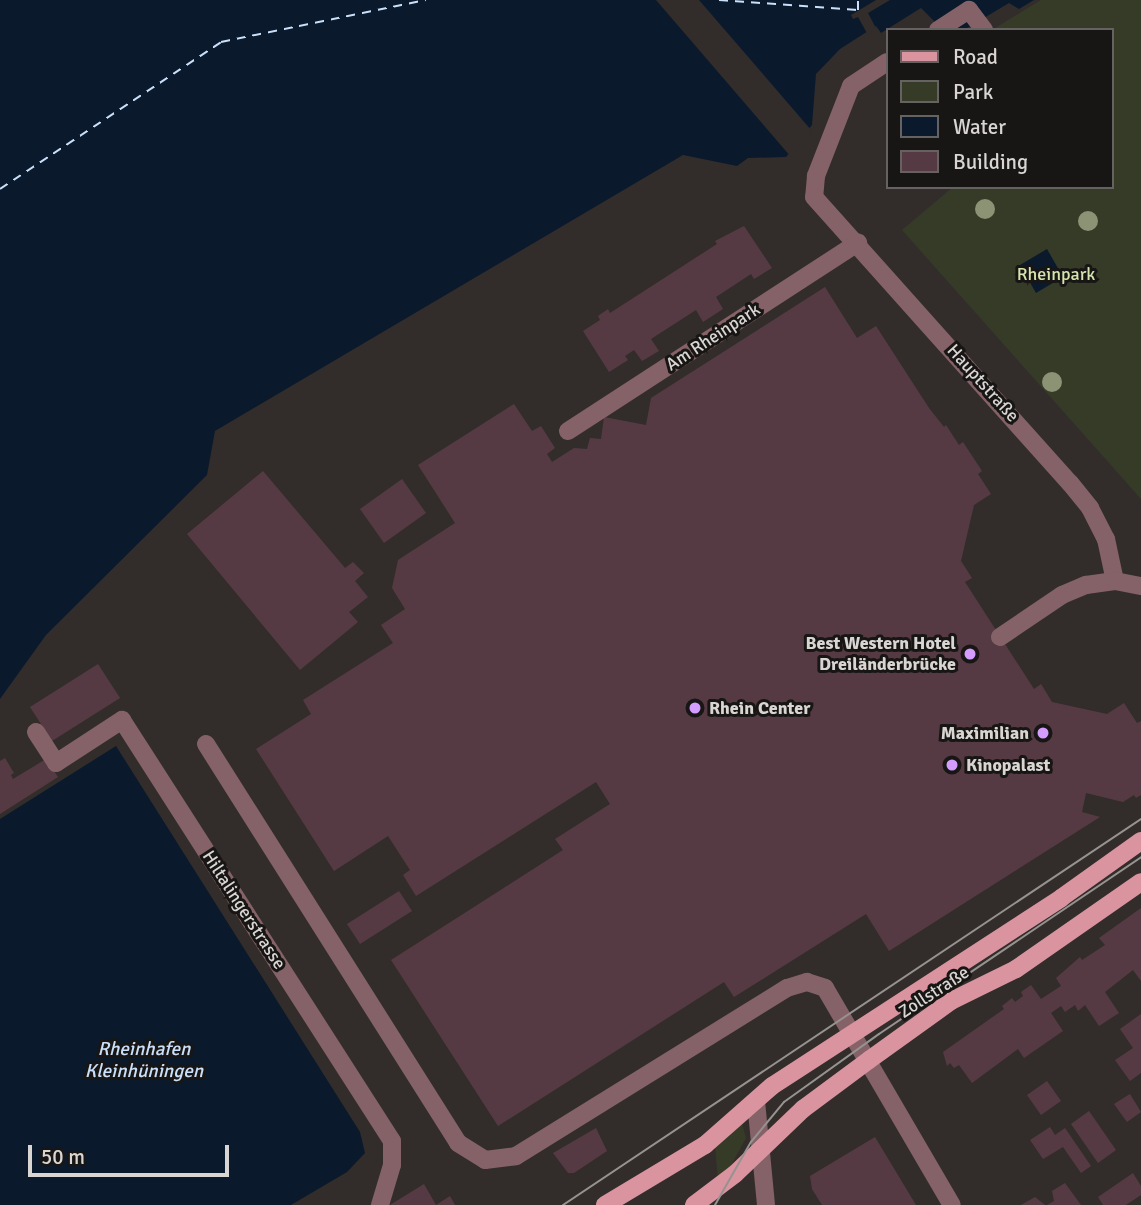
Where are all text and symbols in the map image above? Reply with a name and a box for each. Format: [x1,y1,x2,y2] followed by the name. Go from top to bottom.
[886,28,1113,189] legend
[953,44,998,70] text: Road
[953,79,993,105] text: Park
[953,114,1006,140] text: Water
[953,149,1028,175] text: Building
[1017,263,1095,285] park label: Rheinpark
[662,299,764,375] street label: Am Rheinpark
[943,340,1023,426] street label: Hauptstraße
[805,633,956,676] place label: Best Western Hotel Dreiländerbrücke
[962,646,978,662] marker: Best Western Hotel Dreiländerbrücke
[709,697,810,719] place label: Rhein Center
[687,700,703,716] marker: Rhein Center
[941,722,1029,744] place label: Maximilian
[1035,725,1051,741] marker: Maximilian
[966,754,1050,776] place label: Kinopalast
[944,757,960,773] marker: Kinopalast
[198,847,290,973] street label: Hiltalingerstrasse
[895,961,973,1023] street label: Zollstraße
[85,1039,203,1083] water label: Rheinhafen Kleinhüningen
[32,1132,233,1176] scale bar
[41,1144,85,1170] text: 50 m

